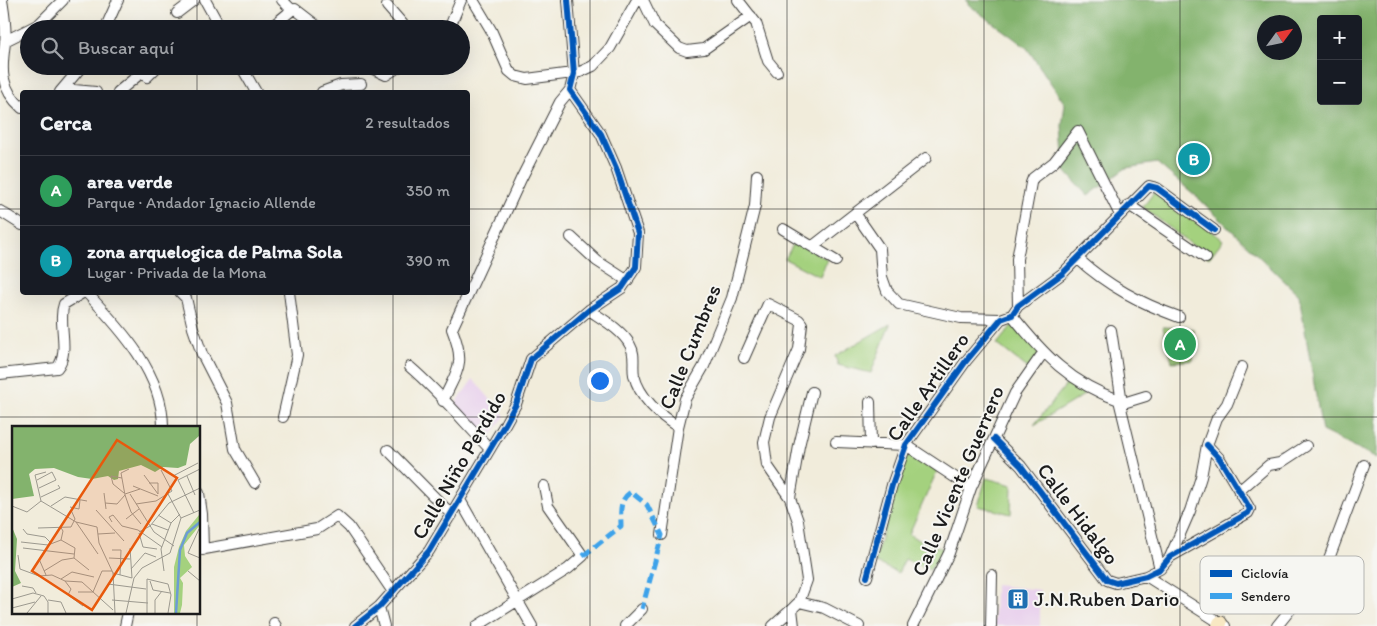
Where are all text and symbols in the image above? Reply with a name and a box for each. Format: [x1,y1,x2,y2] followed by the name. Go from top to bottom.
[1257,15,1302,60] north arrow
[1317,15,1362,105] map controls
[1317,15,1362,60] button: +
[20,20,470,75] search box
[38,34,66,62] icon: search
[78,36,174,59] text: Buscar aquí
[1317,60,1362,105] button: −
[40,110,92,135] text: Cerca
[365,113,450,132] text: 2 resultados
[1178,140,1210,178] pin: B
[87,170,173,193] text: area verde
[51,181,61,200] text: A
[406,181,450,200] text: 350 m
[87,193,316,212] text: Parque · Andador Ignacio Allende
[87,240,342,263] text: zona arquelogica de Palma Sola
[51,251,61,270] text: B
[406,251,450,270] text: 390 m
[87,263,267,282] text: Lugar · Privada de la Mona
[653,281,726,413] street label: Calle Cumbres
[1164,325,1196,363] pin: A
[881,328,974,446] street label: Calle Artillero
[587,368,613,394] your location
[906,382,1009,580] street label: Calle Vicente Guerrero
[406,386,511,543] street label: Calle Niño Perdido
[12,426,200,614] inset map
[1032,458,1125,569] street label: Calle Hidalgo
[1200,556,1364,614] legend
[1241,565,1289,582] text: Ciclovía
[1034,586,1179,611] place label: J.N.Ruben Dario
[1006,587,1030,611] building icon: J.N.Ruben Dario
[1241,588,1290,605] text: Sendero

